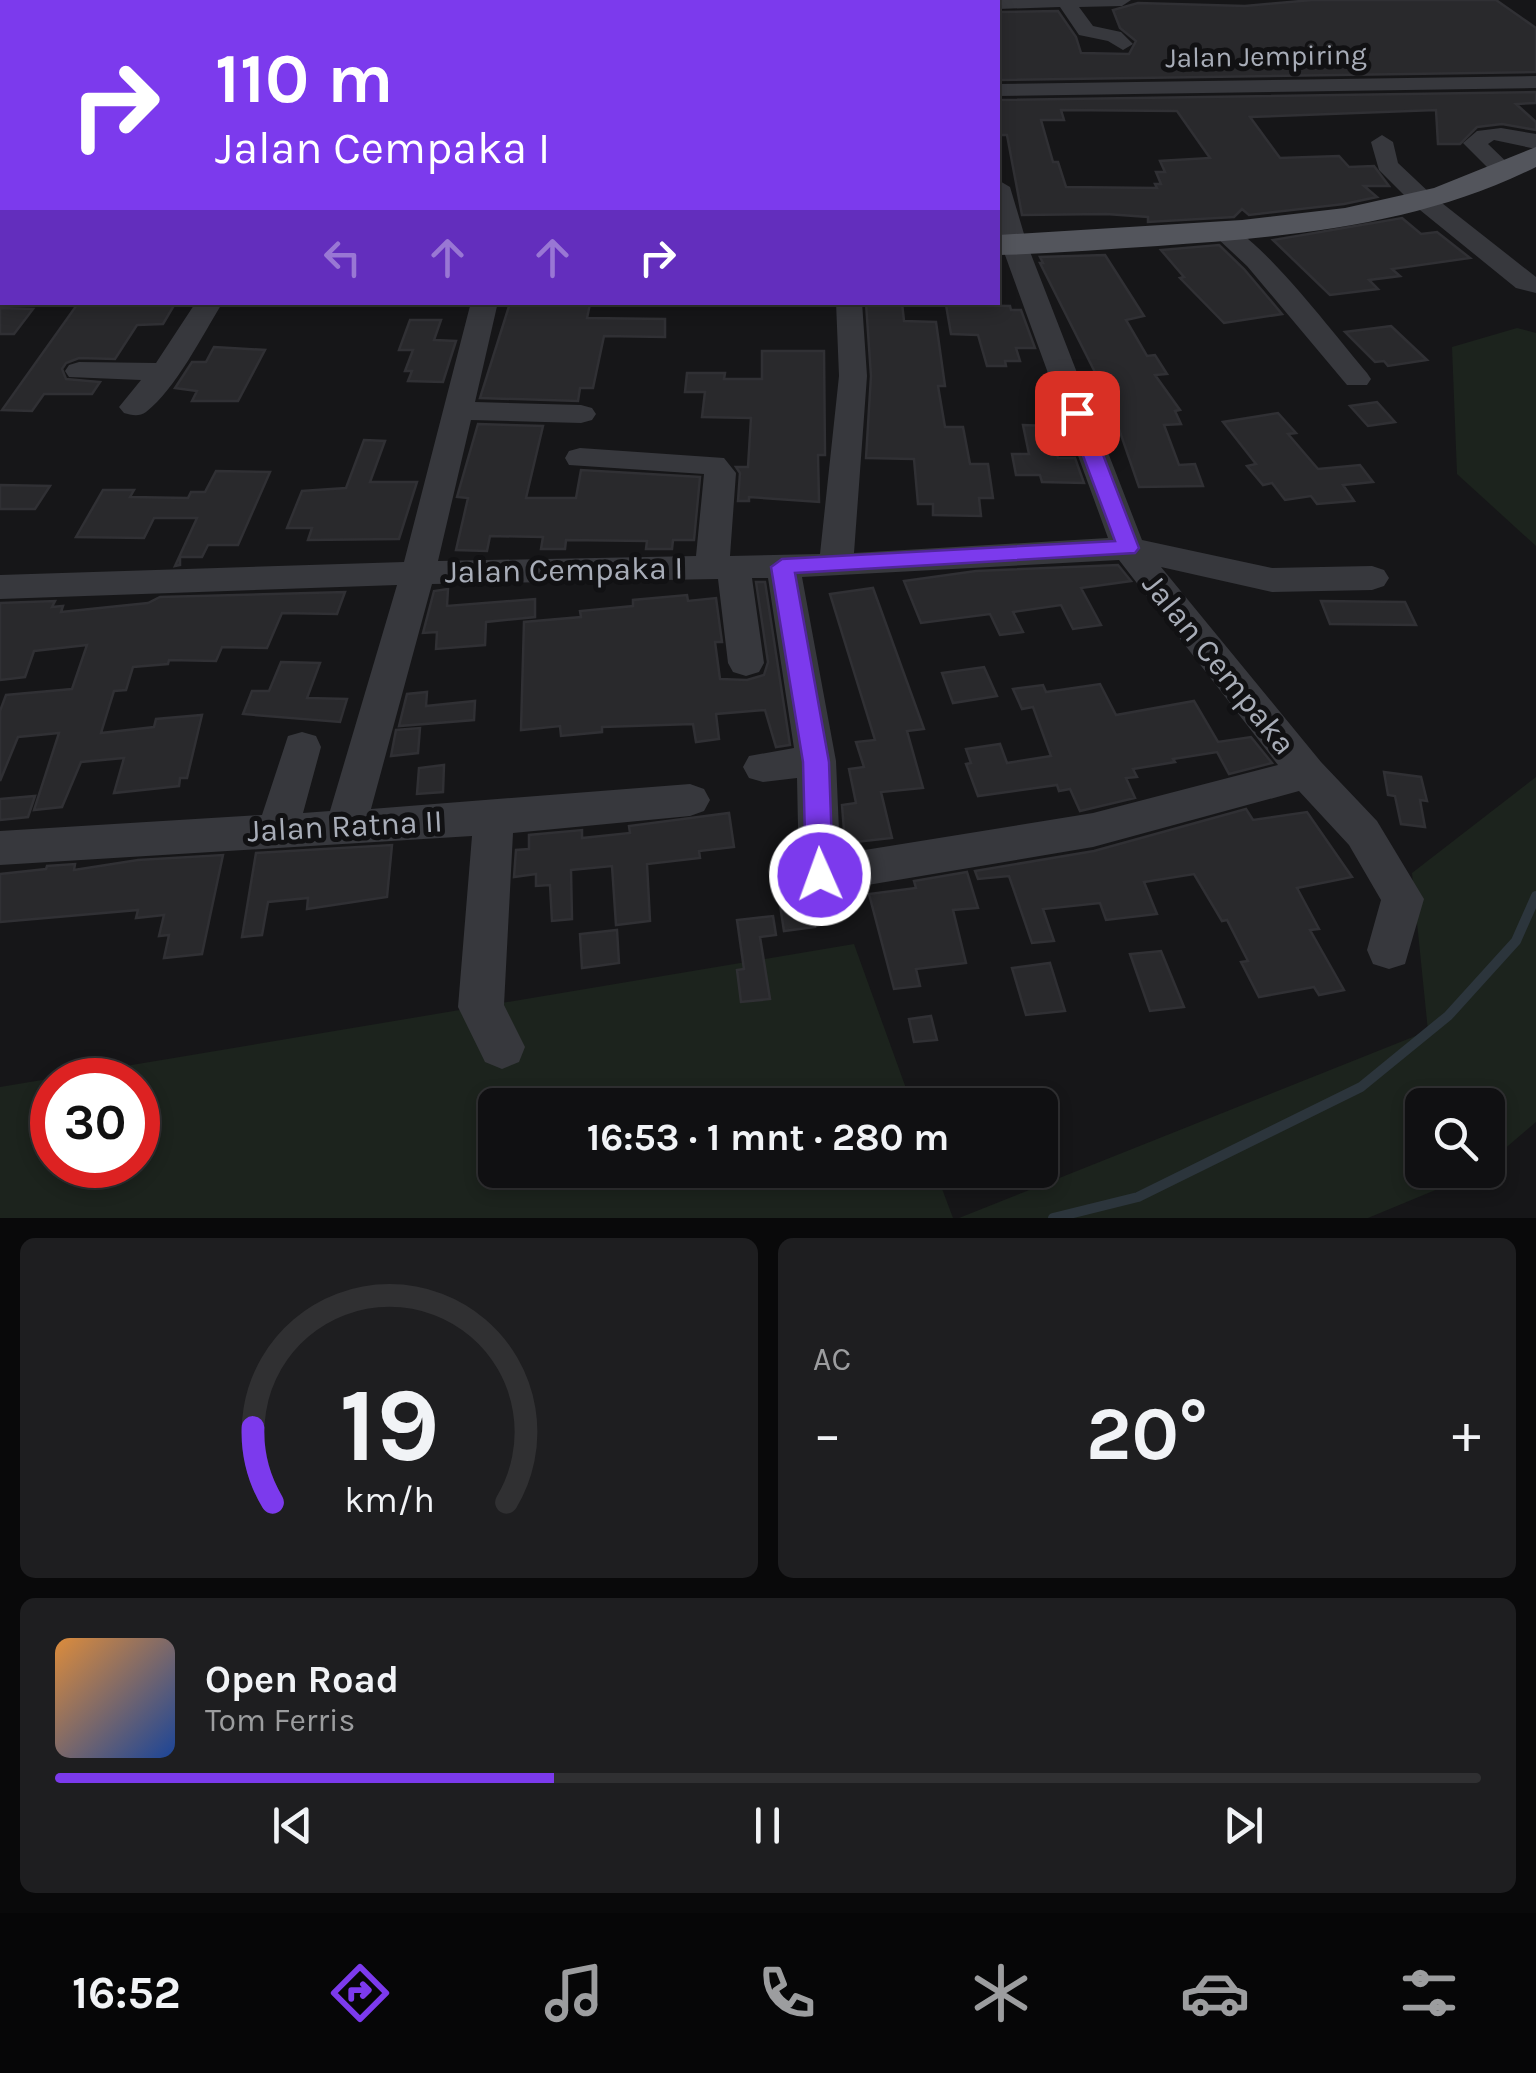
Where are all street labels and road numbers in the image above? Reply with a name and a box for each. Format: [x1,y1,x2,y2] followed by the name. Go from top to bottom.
[1165,38,1367,74] street label: Jalan Jempiring
[444,549,684,591] street label: Jalan Cempaka I
[1135,566,1303,762] street label: Jalan Cempaka
[246,802,444,850] street label: Jalan Ratna II

